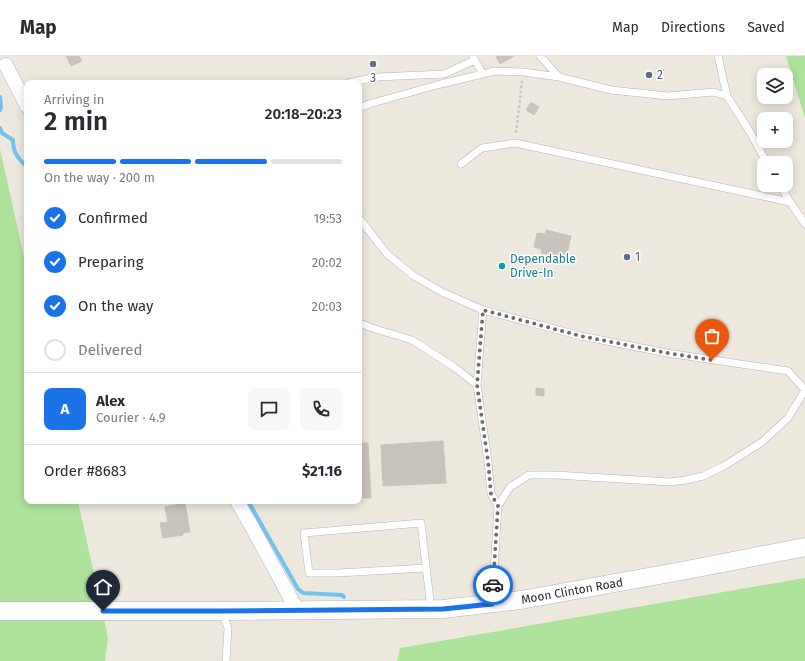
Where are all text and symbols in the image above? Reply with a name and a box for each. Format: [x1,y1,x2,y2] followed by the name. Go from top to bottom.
[20,16,57,39] text: Map
[612,19,639,36] text: Map
[661,19,725,36] text: Directions
[747,19,785,36] text: Saved
[368,59,378,69] marker: 3
[657,68,663,82] place label: 2
[757,68,793,192] map controls
[757,68,793,104] button: layers
[644,70,654,80] marker: 2
[370,71,376,85] place label: 3
[44,92,104,107] text: Arriving in
[265,105,342,123] text: 20:18–20:23
[44,106,108,137] text: 2 min
[757,112,793,148] button: +
[757,156,793,192] button: −
[44,170,155,185] text: On the way · 200 m
[44,207,66,229] icon: check
[78,209,148,227] text: Confirmed
[313,211,342,226] text: 19:53
[635,250,640,264] place label: 1
[44,251,66,273] icon: check
[510,252,576,280] place label: Dependable Drive-In
[622,252,632,262] marker: 1
[78,253,143,271] text: Preparing
[312,255,342,270] text: 20:02
[497,261,507,271] marker: Dependable Drive-In
[44,295,66,317] icon: check
[78,297,153,315] text: On the way
[312,299,342,314] text: 20:03
[695,319,729,360] pin
[701,325,723,347] icon: bag
[78,341,142,359] text: Delivered
[248,388,290,430] button: chat
[300,388,342,430] button: phone
[96,392,125,410] text: Alex
[61,400,69,418] text: A
[96,410,166,425] text: Courier · 4.9
[44,462,126,480] text: Order #8683
[302,462,342,480] text: $21.16
[473,565,513,605] courier
[86,570,120,611] pin
[482,574,504,596] icon: car
[520,575,624,607] street label: Moon Clinton Road
[92,576,114,598] icon: home

